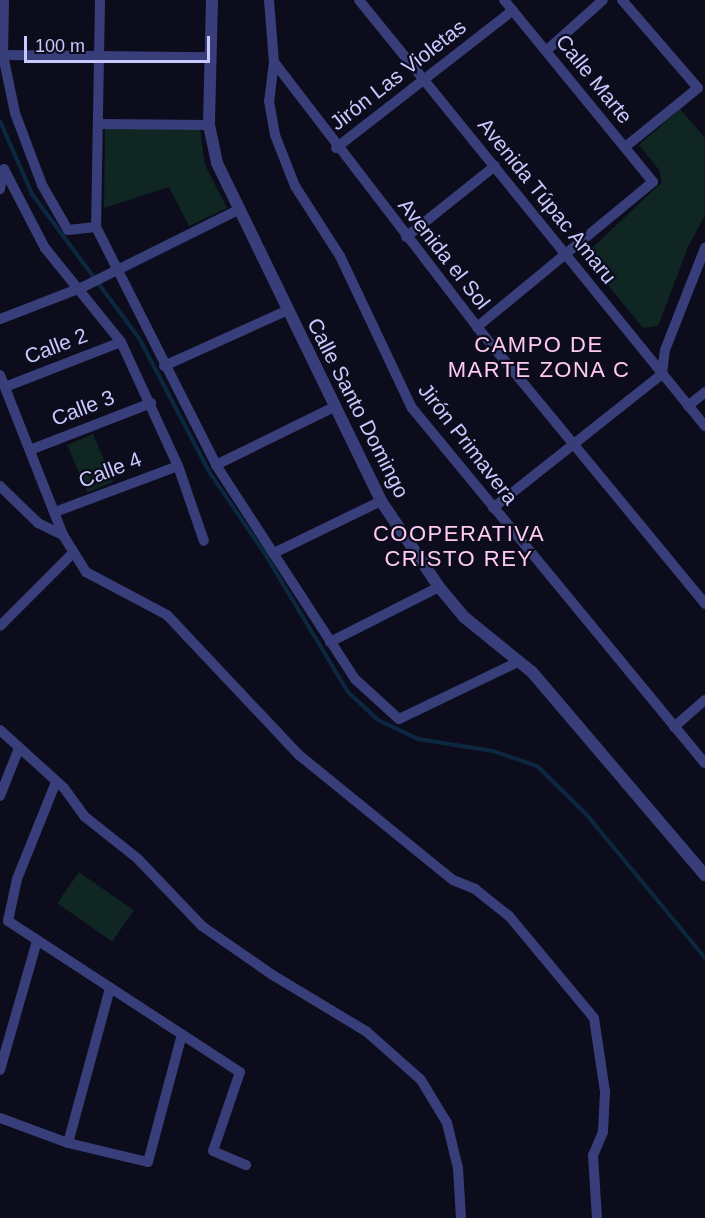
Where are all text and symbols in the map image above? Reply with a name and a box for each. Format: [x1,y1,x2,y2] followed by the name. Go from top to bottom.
[325,14,471,136] street label: Jirón Las Violetas
[27,24,213,62] scale bar
[550,29,638,129] street label: Calle Marte
[35,36,85,56] text: 100 m
[472,112,622,290] street label: Avenida Túpac Amaru
[393,193,495,315] street label: Avenida el Sol
[302,314,414,502] street label: Calle Santo Domingo
[21,323,91,369] street label: Calle 2
[447,331,631,382] district label: CAMPO DE MARTE ZONA C
[413,378,523,510] street label: Jirón Primavera
[48,385,118,431] street label: Calle 3
[75,447,145,493] street label: Calle 4
[373,520,545,572] district label: COOPERATIVA CRISTO REY

